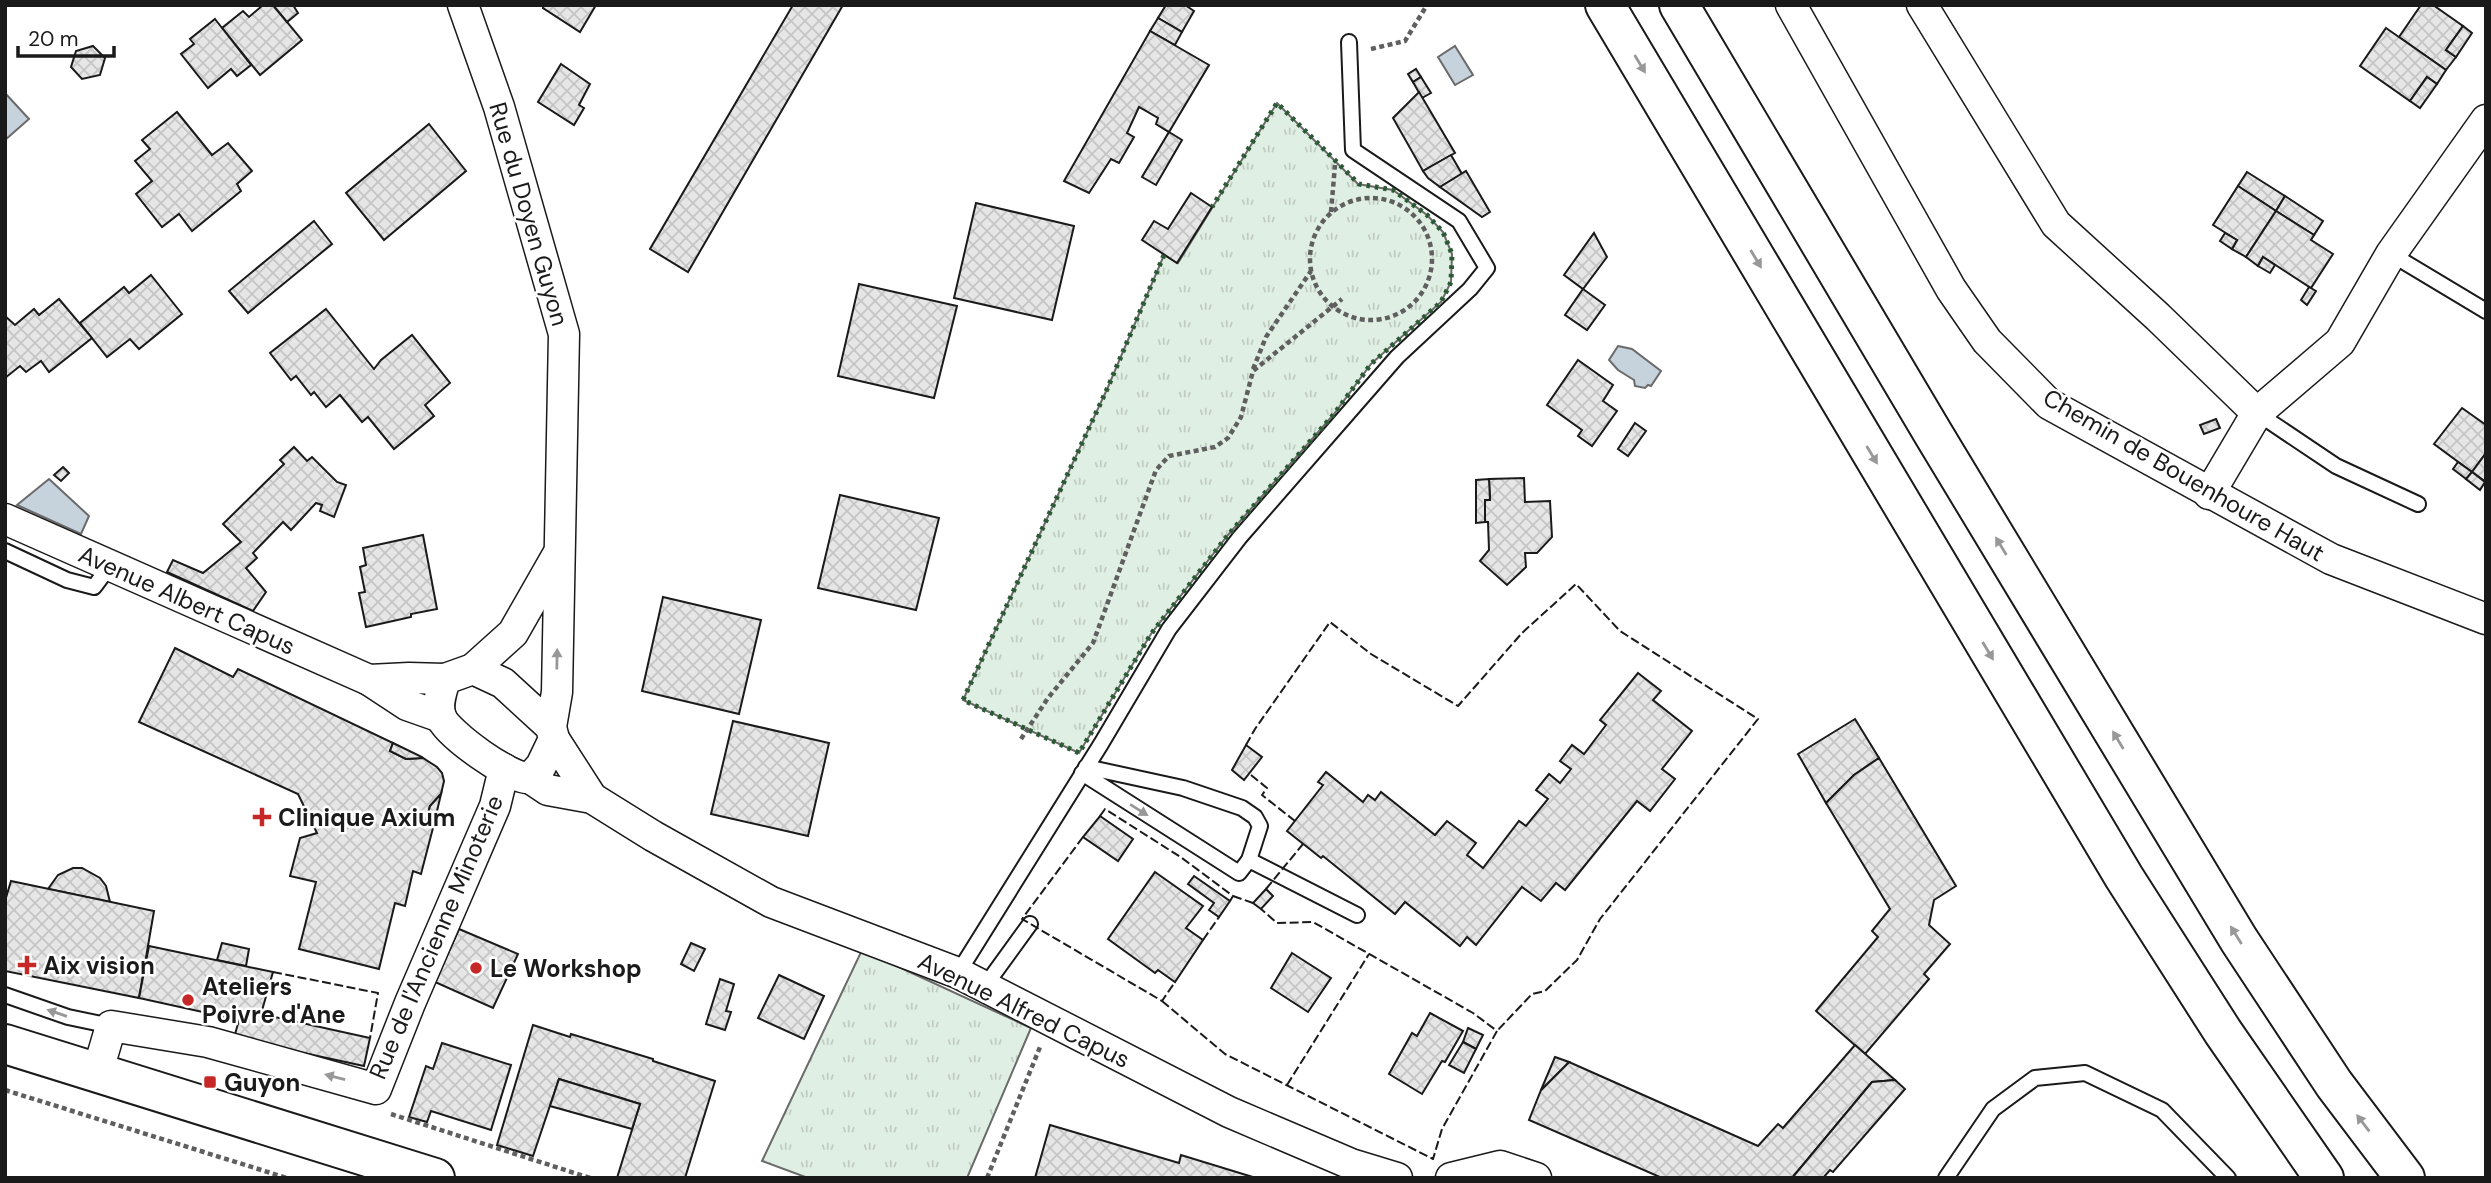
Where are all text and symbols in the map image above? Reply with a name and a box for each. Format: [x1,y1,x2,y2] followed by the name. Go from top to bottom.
[18,14,114,58] scale bar
[28,25,79,53] text: 20 m
[1633,54,1646,73] one-way arrow
[482,99,576,329] street label: Rue du Doyen Guyon
[1750,250,1762,269] one-way arrow
[2038,382,2330,568] street label: Chemin de Bouenhoure Haut
[1866,446,1878,465] one-way arrow
[1994,536,2007,555] one-way arrow
[74,538,300,662] street label: Avenue Albert Capus
[1982,641,1995,660] one-way arrow
[552,648,563,670] one-way arrow
[2112,731,2124,750] one-way arrow
[362,790,510,1084] street label: Rue de l'Ancienne Minoterie
[278,802,455,833] place label: Clinique Axium
[1130,803,1149,816] one-way arrow
[252,807,272,827] marker: Clinique Axium
[2229,926,2242,945] one-way arrow
[913,945,1135,1075] street label: Avenue Alfred Capus
[43,950,155,981] place label: Aix vision
[490,953,642,984] place label: Le Workshop
[17,955,37,975] marker: Aix vision
[468,960,484,976] marker: Le Workshop
[202,971,346,1030] place label: Ateliers Poivre d'Ane
[180,992,196,1008] marker: Ateliers Poivre d'Ane
[47,1007,68,1018] one-way arrow
[224,1067,300,1098] place label: Guyon
[324,1072,345,1082] one-way arrow
[202,1074,218,1090] marker: Guyon
[2356,1115,2371,1133] one-way arrow

